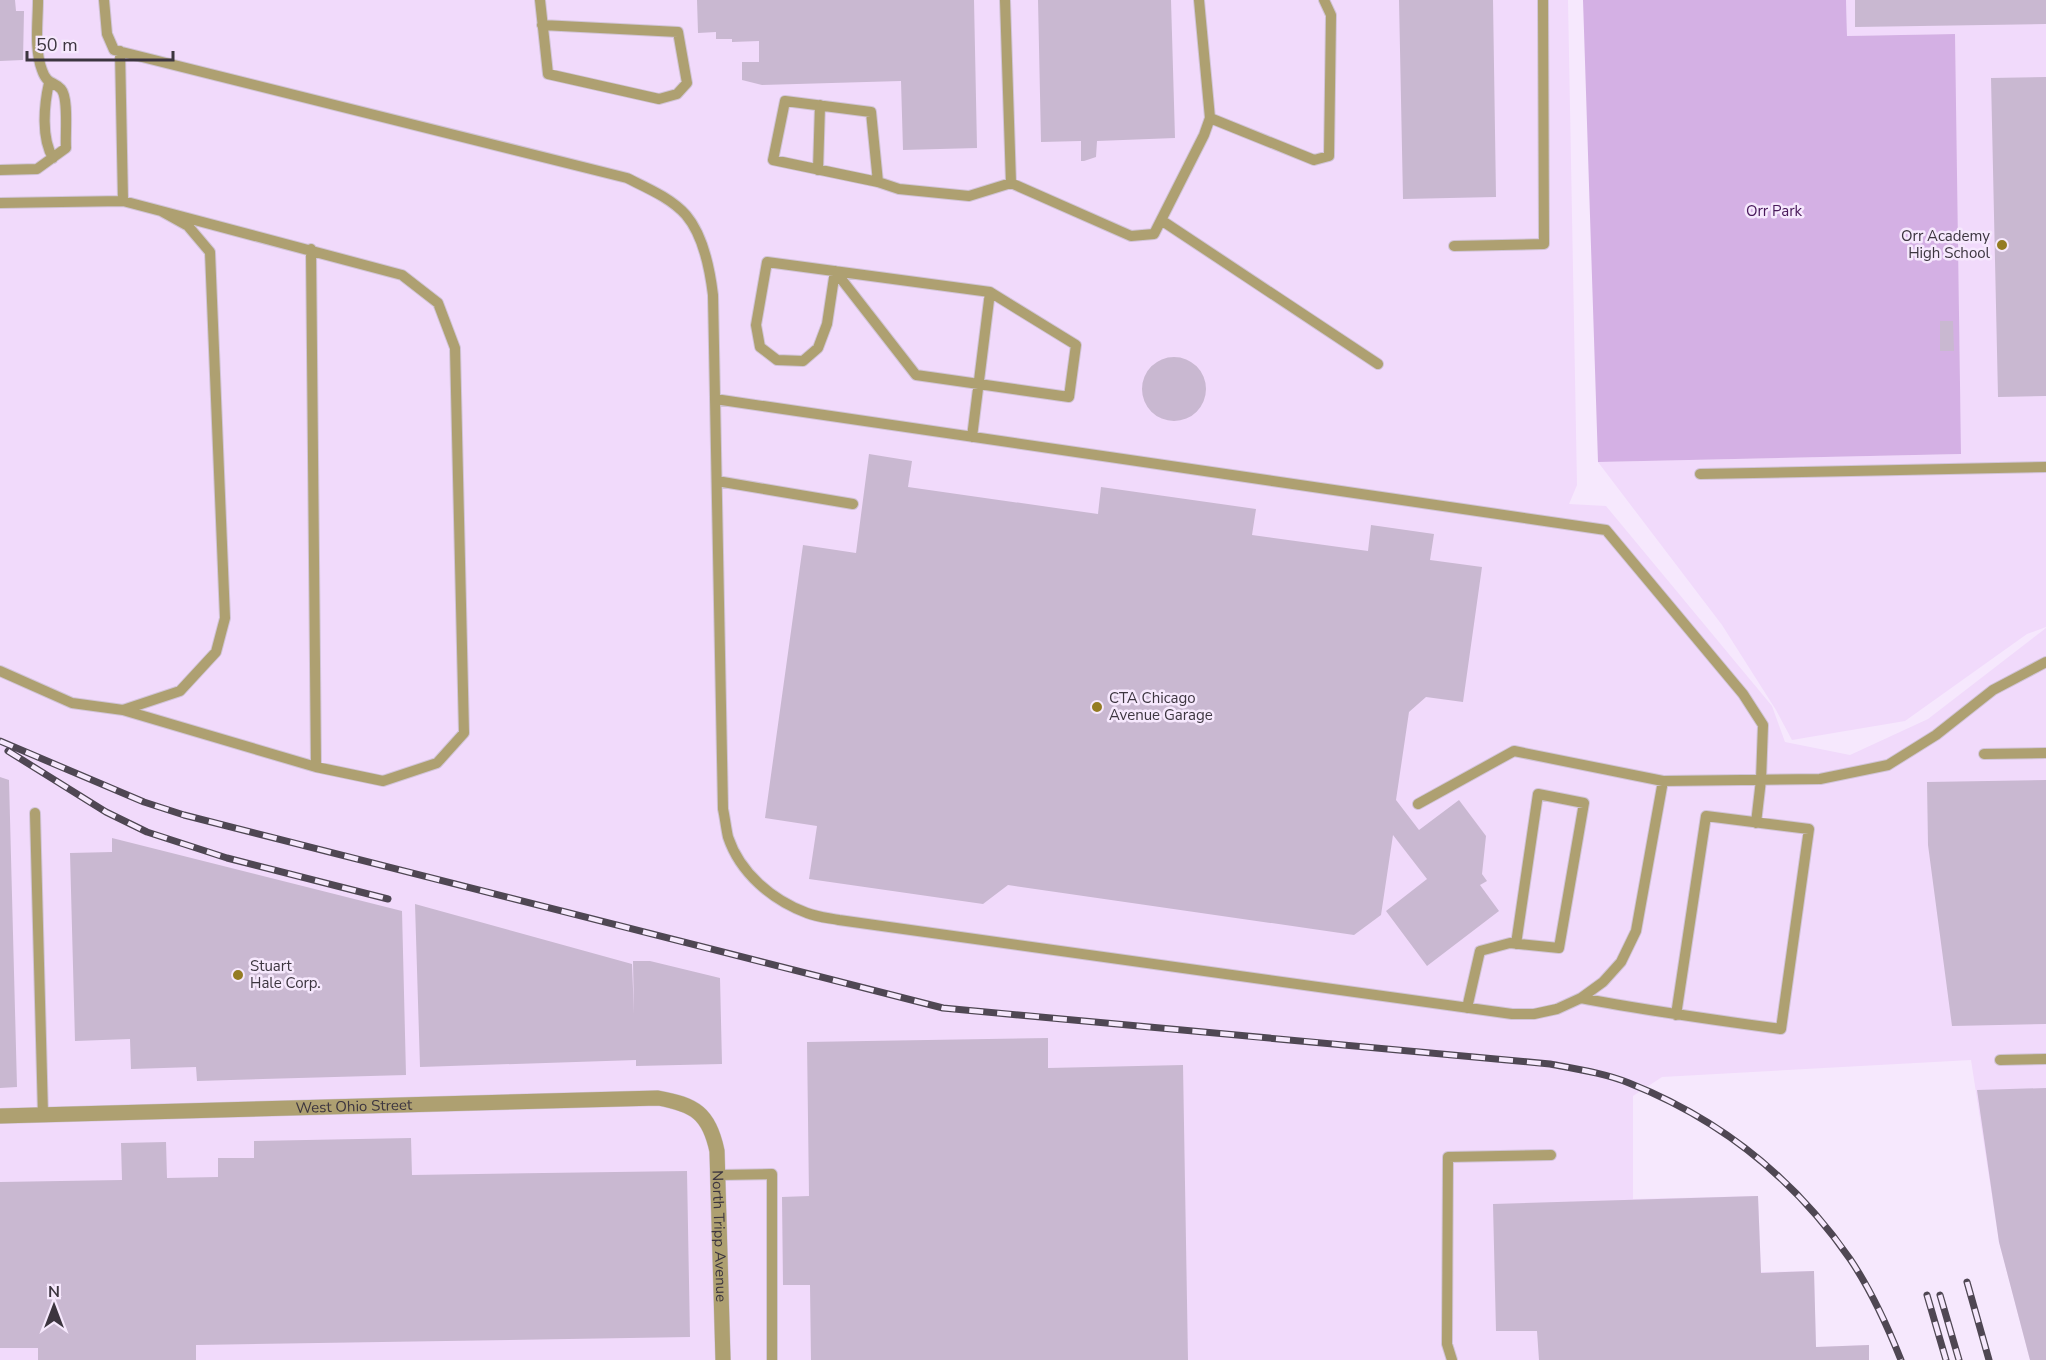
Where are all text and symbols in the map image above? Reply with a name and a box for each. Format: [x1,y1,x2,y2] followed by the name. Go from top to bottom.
[27,24,172,62] scale bar
[36,33,78,57] text: 50 m
[1746,201,1803,221] park label: Orr Park
[1901,226,1991,263] place label: Orr Academy High School
[1995,238,2009,252] marker: Orr Academy High School
[1109,688,1213,725] place label: CTA Chicago Avenue Garage
[1090,700,1104,714] marker: CTA Chicago Avenue Garage
[250,956,321,993] place label: Stuart Hale Corp.
[231,968,245,982] marker: Stuart Hale Corp.
[295,1095,413,1118] street label: West Ohio Street
[708,1170,731,1302] street label: North Tripp Avenue
[24,1276,84,1336] north arrow
[48,1281,60,1303] text: N

